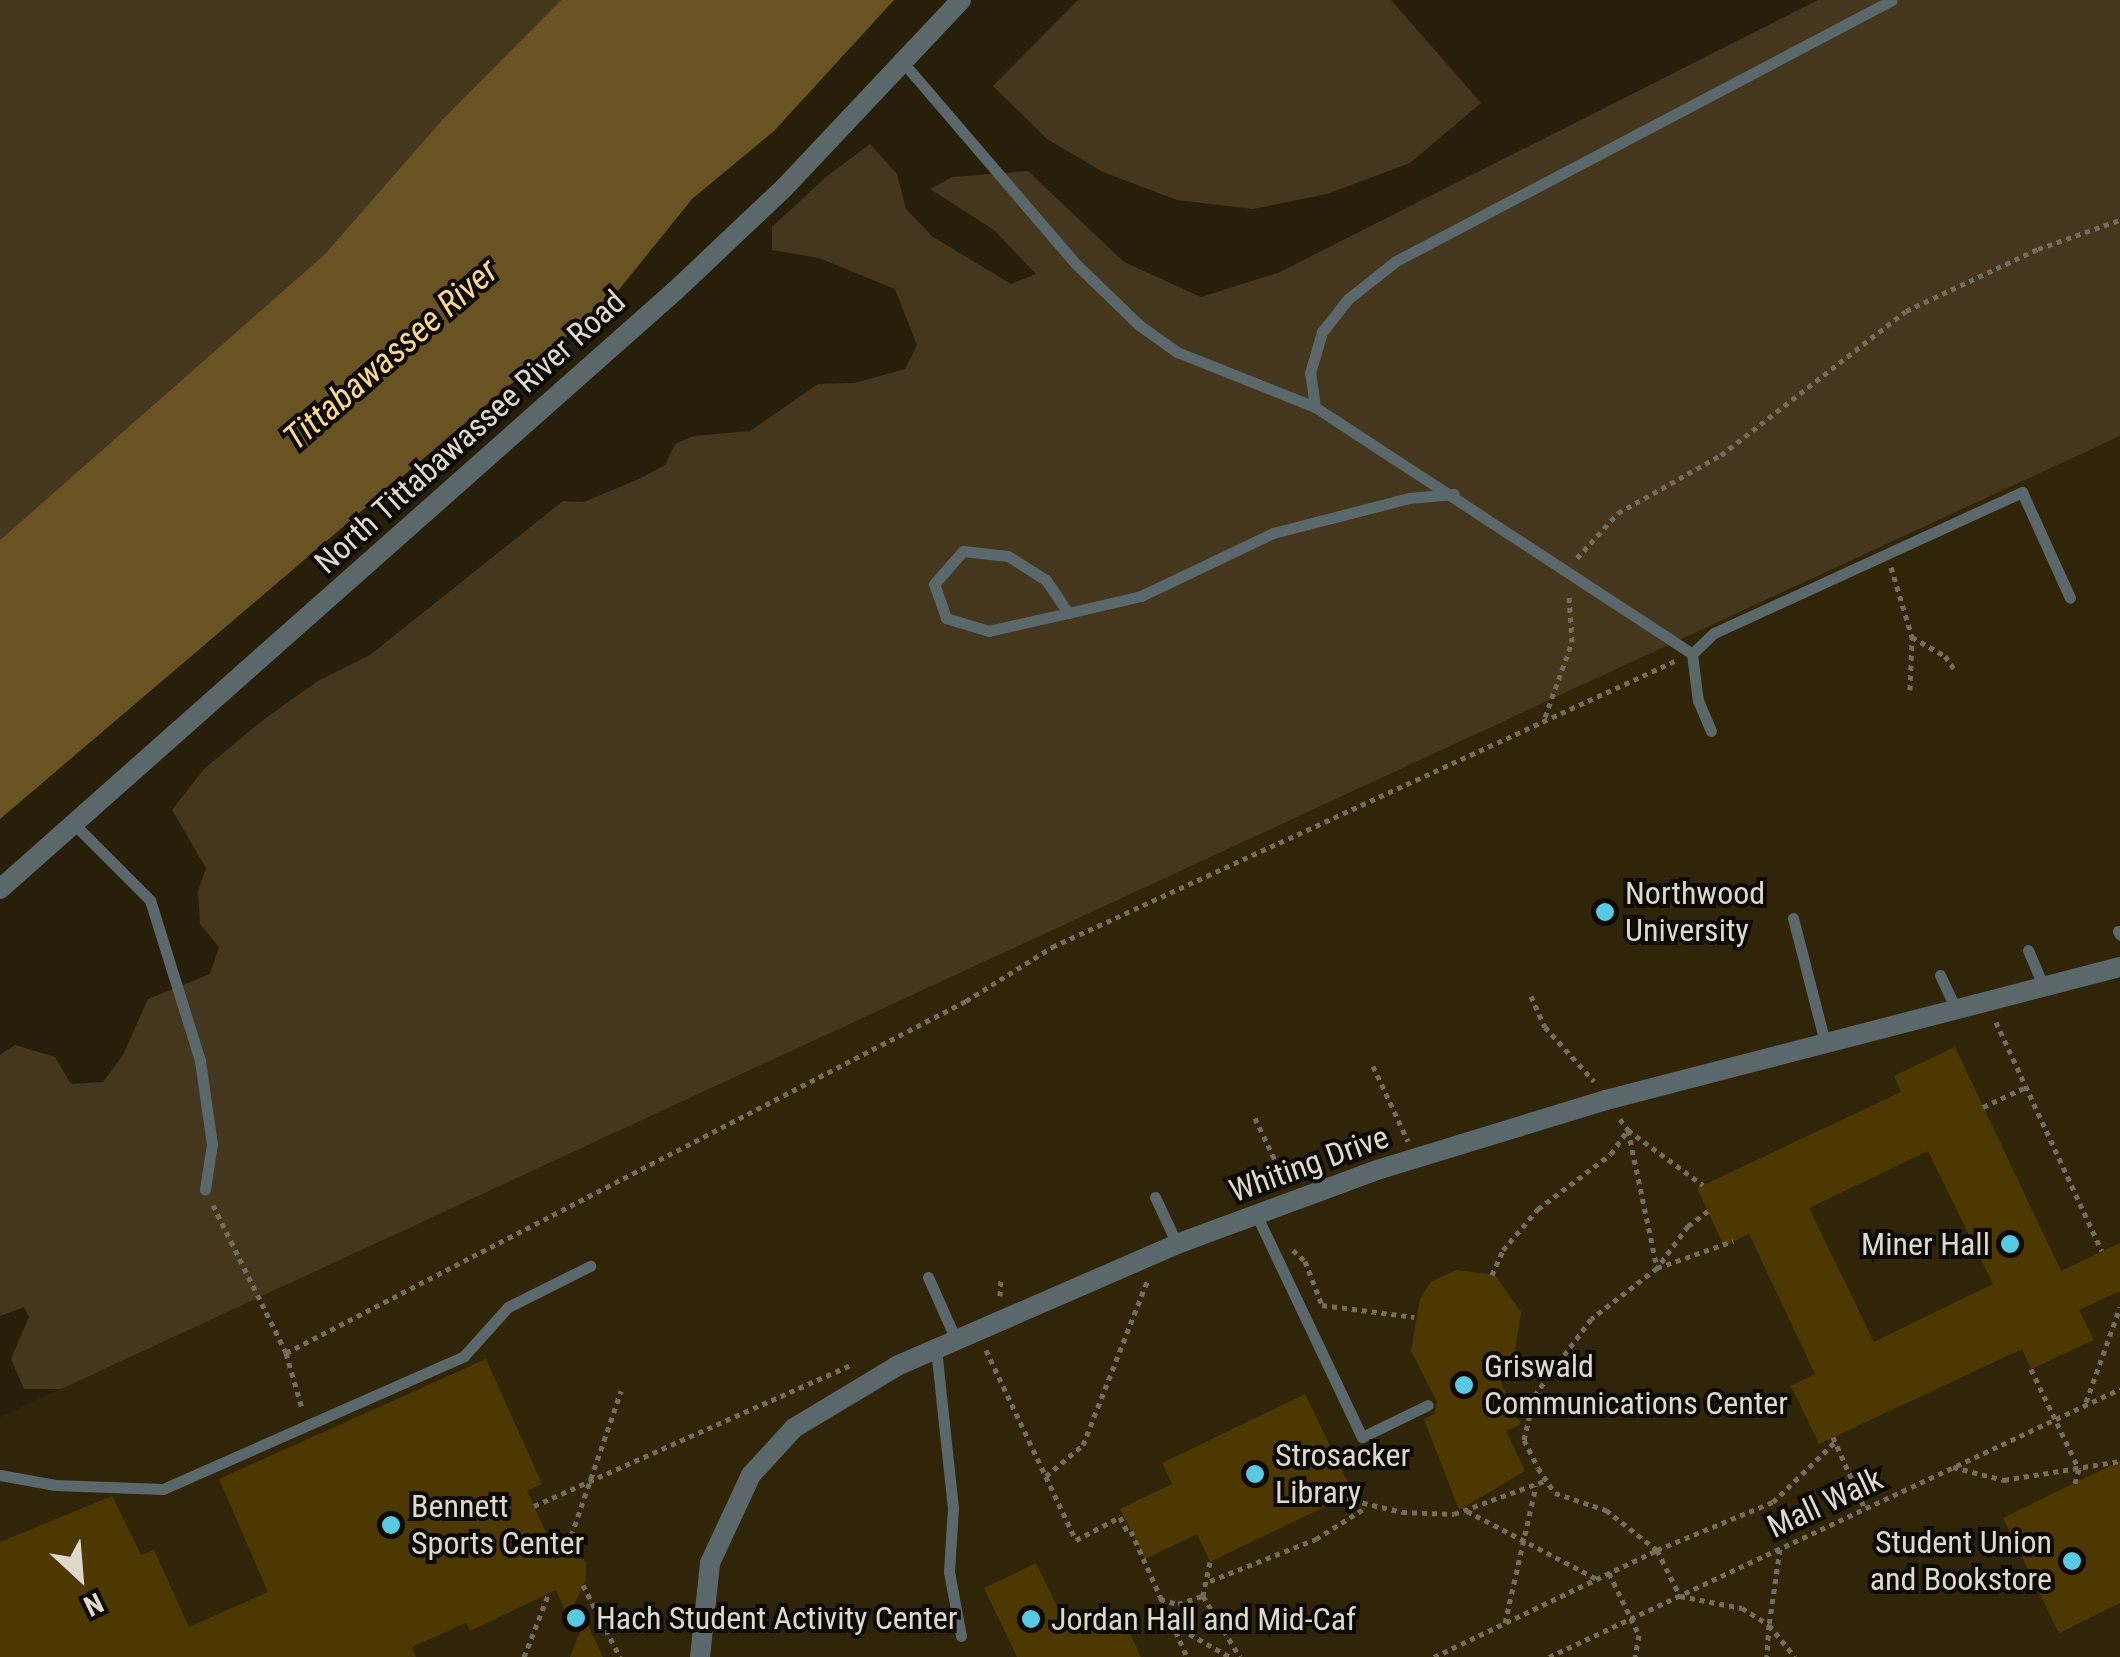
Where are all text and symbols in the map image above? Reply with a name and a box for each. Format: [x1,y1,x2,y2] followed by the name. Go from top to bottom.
[275,250,507,460] water label: Tittabawassee River
[307,282,633,582] street label: North Tittabawassee River Road
[1625,875,1765,950] place label: Northwood University
[1594,901,1616,923] marker: Northwood University
[1224,1117,1394,1211] street label: Whiting Drive
[1861,1225,1990,1263] place label: Miner Hall
[1999,1233,2021,1255] marker: Miner Hall
[1484,1348,1788,1423] place label: Griswald Communications Center
[1453,1374,1475,1396] marker: Griswald Communications Center
[1275,1437,1410,1512] place label: Strosacker Library
[1761,1460,1889,1546] street label: Mall Walk
[1244,1463,1266,1485] marker: Strosacker Library
[411,1488,584,1563] place label: Bennett Sports Center
[380,1514,402,1536] marker: Bennett Sports Center
[1870,1524,2052,1599] place label: Student Union and Bookstore
[30,1527,130,1627] north arrow
[2061,1550,2083,1572] marker: Student Union and Bookstore
[78,1586,108,1623] text: N
[596,1599,958,1637] place label: Hach Student Activity Center
[1051,1600,1356,1638] place label: Jordan Hall and Mid-Caf
[565,1607,587,1629] marker: Hach Student Activity Center
[1020,1608,1042,1630] marker: Jordan Hall and Mid-Caf

